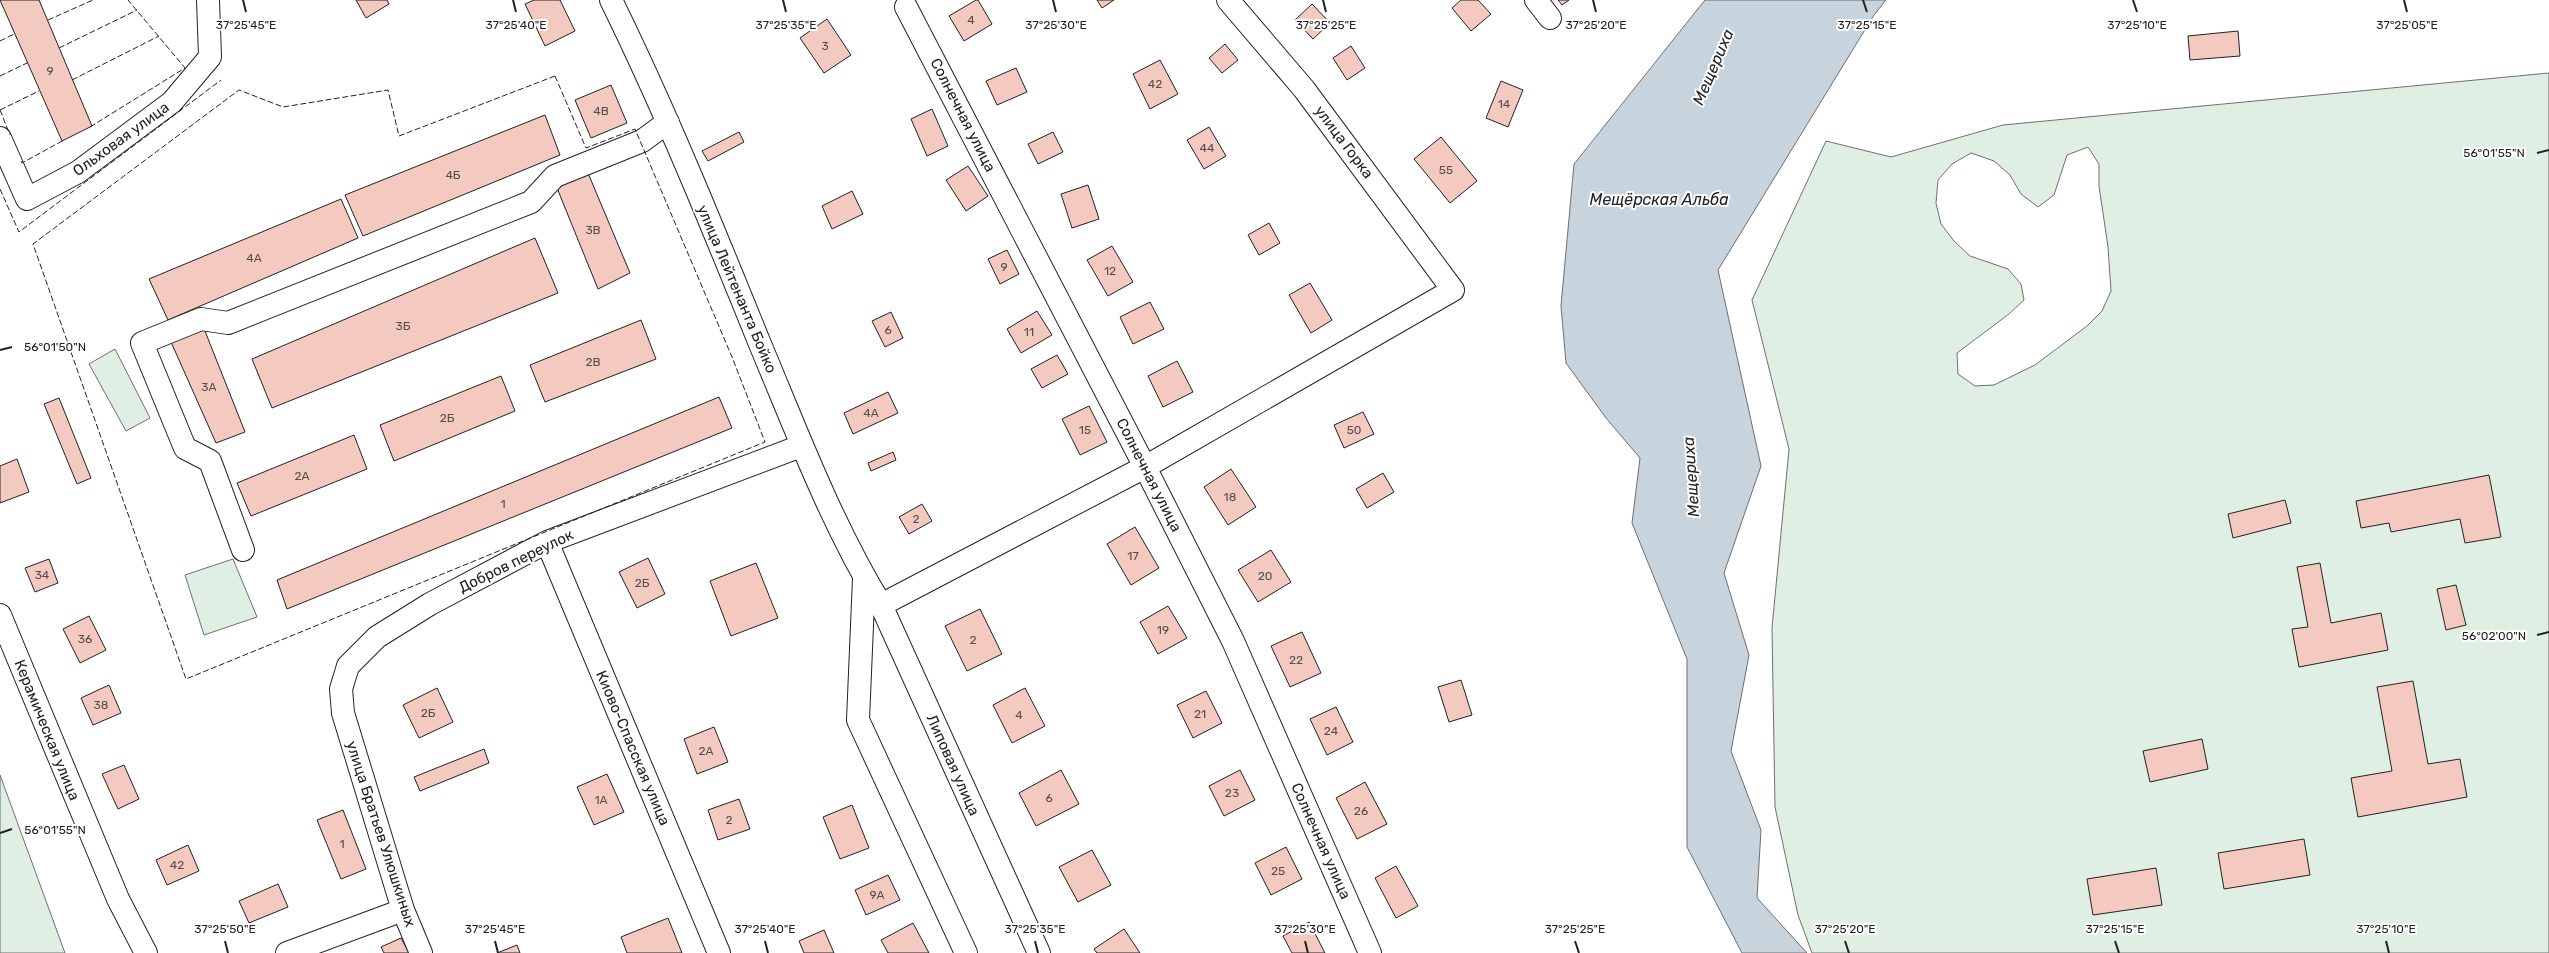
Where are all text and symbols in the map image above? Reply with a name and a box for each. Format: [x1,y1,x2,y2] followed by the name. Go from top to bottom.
[967,13,975,27] house number: 4
[216,18,276,32] text: 37°25'45"E
[485,18,547,32] text: 37°25'40"E
[756,18,816,32] text: 37°25'35"E
[1025,18,1087,32] text: 37°25'30"E
[1296,18,1356,32] text: 37°25'25"E
[1565,18,1627,32] text: 37°25'20"E
[1838,18,1896,32] text: 37°25'15"E
[2107,18,2167,32] text: 37°25'10"E
[2376,18,2438,32] text: 37°25'05"E
[1688,26,1738,108] water label: Мещериха
[821,39,829,53] house number: 3
[927,55,999,175] street label: Солнечная улица
[46,64,54,78] house number: 9
[1148,77,1162,91] house number: 42
[1498,97,1511,111] house number: 14
[69,98,173,180] street label: Ольховая улица
[1311,102,1377,182] street label: улица Горка
[593,104,609,118] house number: 4В
[1200,141,1215,155] house number: 44
[2463,146,2525,160] text: 56°01'55"N
[1439,163,1453,177] house number: 55
[445,168,461,182] house number: 4Б
[1589,190,1729,209] water label: Мещёрская Альба
[693,202,781,376] street label: улица Лейтенанта Бойко
[585,223,601,237] house number: 3В
[246,251,262,265] house number: 4А
[1000,260,1008,274] house number: 9
[1104,264,1116,278] house number: 12
[396,319,411,333] house number: 3Б
[884,323,892,337] house number: 6
[1024,325,1034,339] house number: 11
[24,340,86,354] text: 56°01'50"N
[585,355,601,369] house number: 2В
[201,380,217,394] house number: 3А
[863,406,879,420] house number: 4А
[440,411,455,425] house number: 2Б
[1113,415,1185,535] street label: Солнечная улица
[1079,423,1091,437] house number: 15
[1347,423,1361,437] house number: 50
[1679,436,1703,518] water label: Мещериха
[294,469,310,483] house number: 2А
[1224,490,1236,504] house number: 18
[500,497,506,511] house number: 1
[912,512,920,526] house number: 2
[456,526,576,596] street label: Добров переулок
[1127,549,1139,563] house number: 17
[35,568,50,582] house number: 34
[1258,569,1272,583] house number: 20
[635,576,650,590] house number: 2Б
[1157,623,1169,637] house number: 19
[2462,629,2526,643] text: 56°02'00"N
[78,632,92,646] house number: 36
[969,633,977,647] house number: 2
[1289,653,1303,667] house number: 22
[10,657,84,803] street label: Керамическая улица
[592,668,674,828] street label: Киово-Спасская улица
[94,698,108,712] house number: 38
[421,706,436,720] house number: 2Б
[1194,707,1206,721] house number: 21
[1015,708,1023,722] house number: 4
[923,712,983,818] street label: Липовая улица
[1324,724,1339,738] house number: 24
[342,739,420,929] street label: улица Братьев Улюшкиных
[698,744,714,758] house number: 2А
[1287,780,1355,902] street label: Солнечная улица
[1225,786,1239,800] house number: 23
[1045,791,1053,805] house number: 6
[594,793,608,807] house number: 1А
[1354,804,1368,818] house number: 26
[725,813,733,827] house number: 2
[24,823,86,837] text: 56°01'55"N
[339,837,345,851] house number: 1
[170,858,184,872] house number: 42
[1271,864,1285,878] house number: 25
[869,888,885,902] house number: 9А
[194,922,256,936] text: 37°25'50"E
[465,922,525,936] text: 37°25'45"E
[734,922,796,936] text: 37°25'40"E
[1005,922,1065,936] text: 37°25'35"E
[1274,922,1336,936] text: 37°25'30"E
[1545,922,1605,936] text: 37°25'25"E
[1814,922,1876,936] text: 37°25'20"E
[2086,922,2144,936] text: 37°25'15"E
[2356,922,2416,936] text: 37°25'10"E

